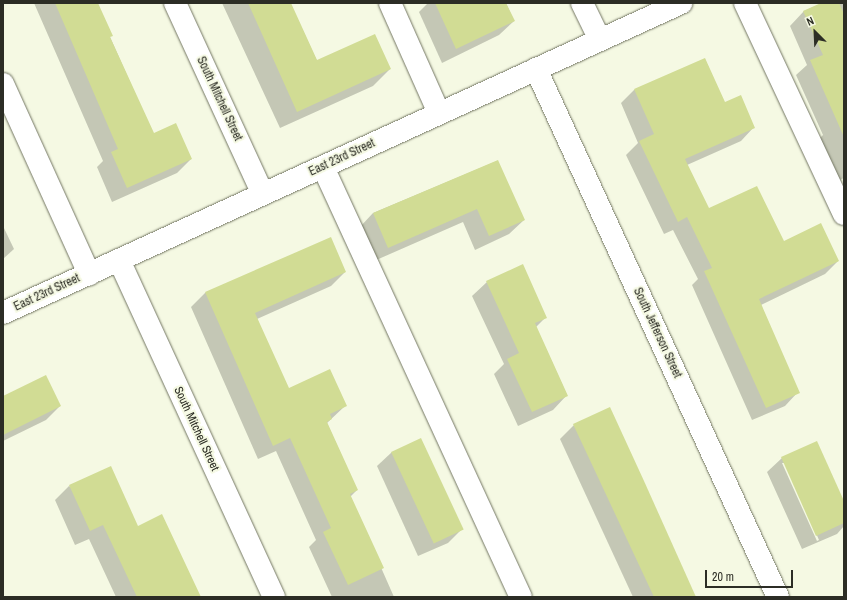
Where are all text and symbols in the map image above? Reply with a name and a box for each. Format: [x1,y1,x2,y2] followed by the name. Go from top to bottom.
[795,12,835,52] north arrow
[804,13,816,29] text: N
[193,55,245,143] street label: South Mitchell Street
[307,136,377,180] street label: East 23rd Street
[12,271,82,315] street label: East 23rd Street
[630,286,684,380] street label: South Jefferson Street
[170,385,222,473] street label: South Mitchell Street
[707,562,795,588] scale bar
[712,569,734,585] text: 20 m

